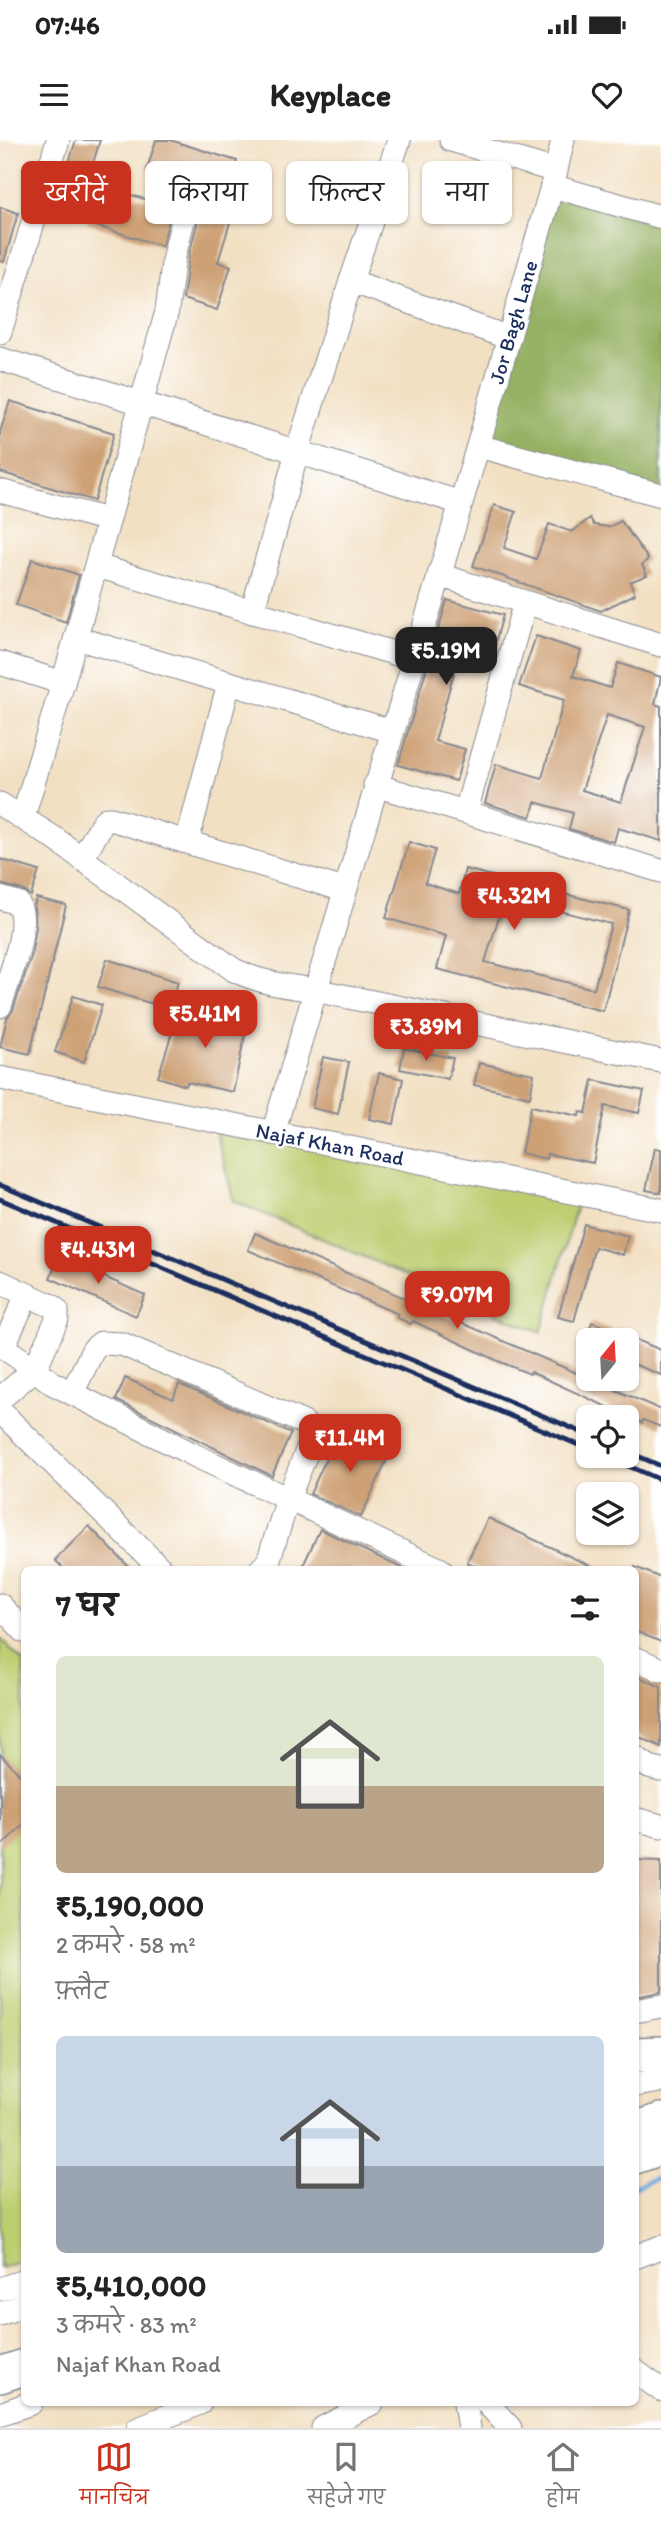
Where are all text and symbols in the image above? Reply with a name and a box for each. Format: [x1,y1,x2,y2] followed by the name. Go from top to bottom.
[35,9,100,41] text: 07:46
[35,76,73,114] icon: menu
[270,76,391,114] text: Keyplace
[588,76,626,114] icon: heart
[21,161,131,224] chip: खरीदें
[145,161,272,224] chip: किराया
[286,161,408,224] chip: फ़िल्टर
[422,161,512,224] chip: नया
[483,257,543,387] street label: Jor Bagh Lane
[389,628,503,687] pin: ₹5.19M
[411,636,481,664] text: ₹5.19M
[457,872,571,932] pin: ₹4.32M
[477,881,551,909] text: ₹4.32M
[148,990,262,1050] pin: ₹5.41M
[169,999,241,1027] text: ₹5.41M
[369,1004,483,1063] pin: ₹3.89M
[390,1012,462,1040] text: ₹3.89M
[254,1117,406,1171] street label: Najaf Khan Road
[41,1226,155,1286] pin: ₹4.43M
[60,1235,136,1263] text: ₹4.43M
[400,1272,514,1331] pin: ₹9.07M
[421,1280,493,1308] text: ₹9.07M
[576,1328,639,1391] north arrow
[576,1328,639,1545] map controls
[576,1405,639,1468] button: locate
[293,1414,407,1474] pin: ₹11.4M
[315,1423,385,1451] text: ₹11.4M
[576,1482,639,1545] button: layers
[56,1587,118,1624] text: 7 घर
[566,1589,604,1627] icon: filters
[267,1701,393,1827] icon: home
[56,1887,204,1924] text: ₹5,190,000
[56,1931,196,1959] text: 2 कमरे · 58 m²
[56,1977,108,2005] text: फ़्लैट
[267,2081,393,2207] icon: home
[56,2267,206,2304] text: ₹5,410,000
[56,2311,197,2339] text: 3 कमरे · 83 m²
[56,2350,221,2378] text: Najaf Khan Road
[79,2438,149,2518] tab: मानचित्र
[307,2438,386,2518] tab: सहेजे गए
[544,2438,582,2518] tab: होम

